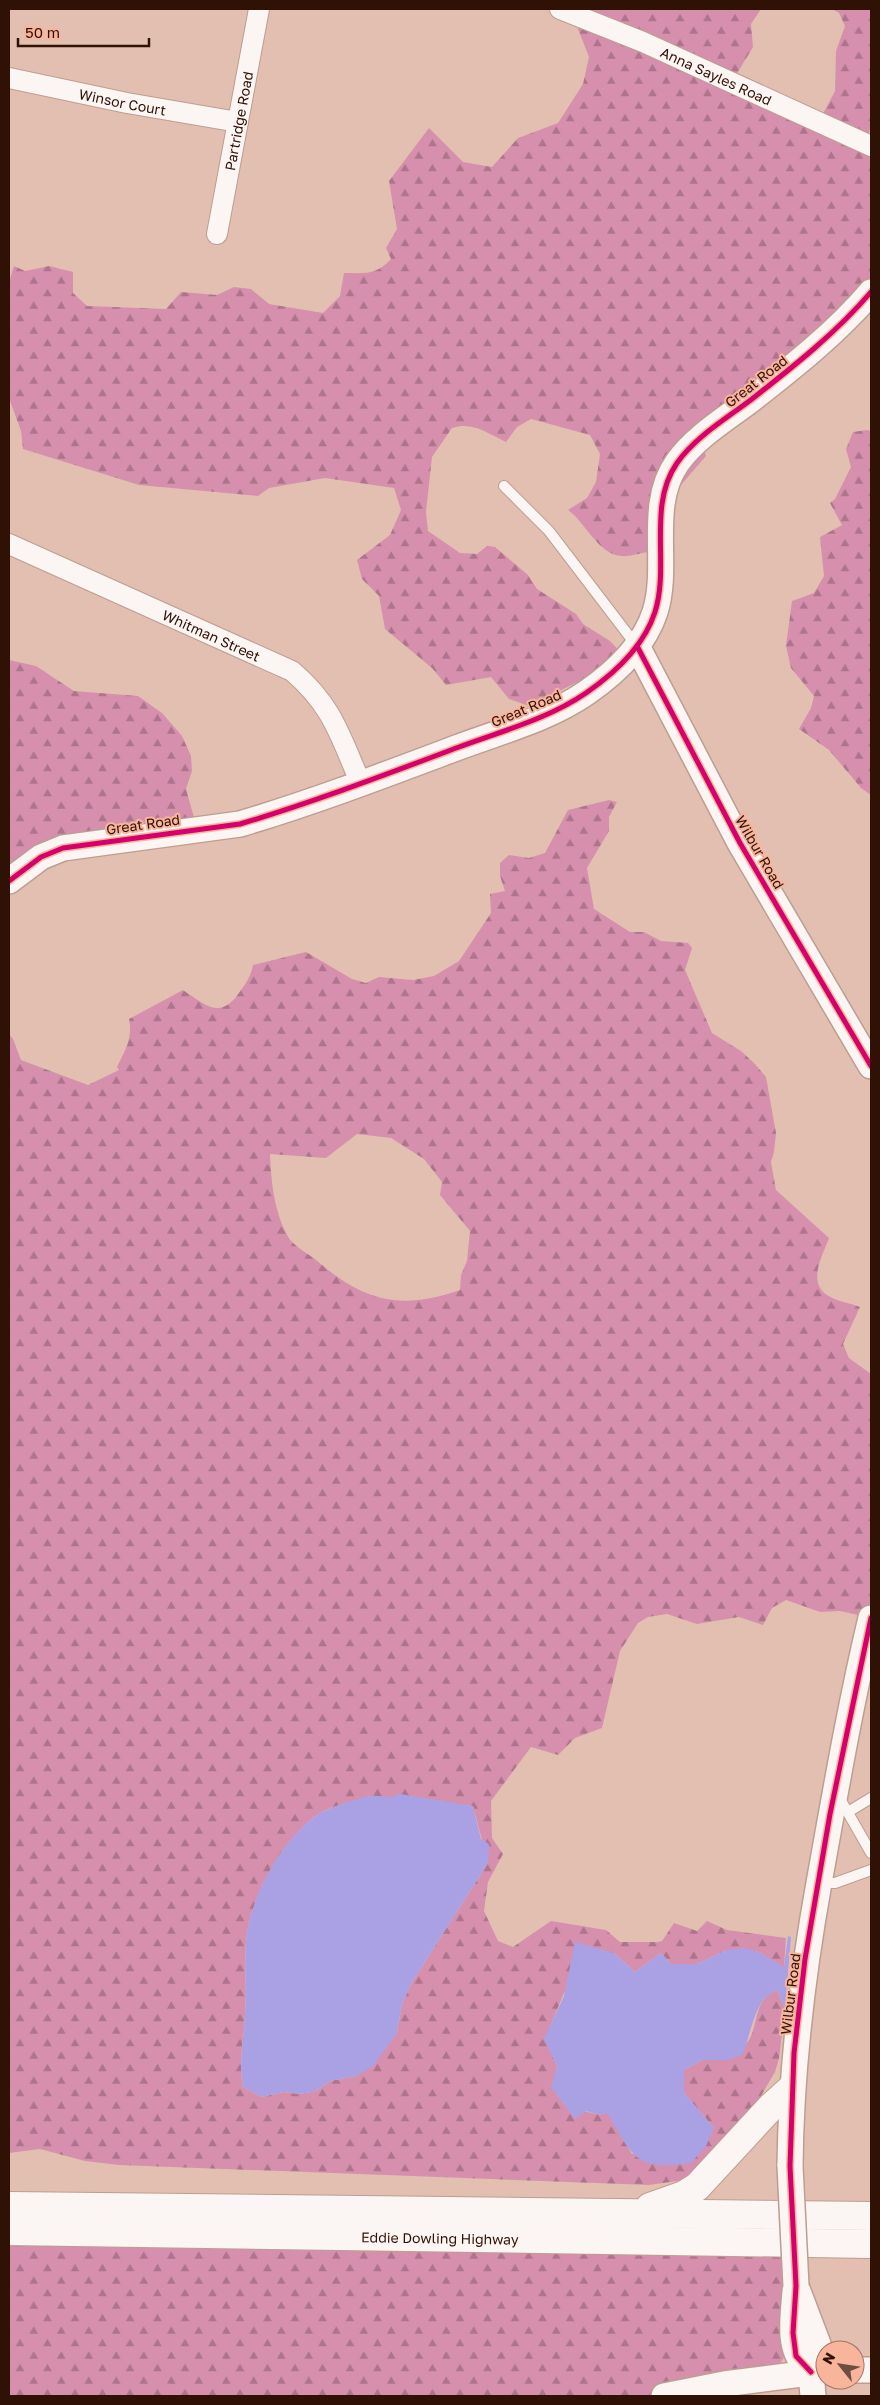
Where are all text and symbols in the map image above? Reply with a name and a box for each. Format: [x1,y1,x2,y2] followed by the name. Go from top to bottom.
[18,15,149,47] scale bar
[25,23,60,41] text: 50 m
[658,43,775,108] street label: Anna Sayles Road
[221,70,256,172] street label: Partridge Road
[77,85,167,118] street label: Winsor Court
[721,351,791,411] street label: Great Road
[160,606,263,664] street label: Whitman Street
[488,686,564,730] street label: Great Road
[105,810,181,838] street label: Great Road
[732,812,788,892] street label: Wilbur Road
[777,1952,803,2036] street label: Wilbur Road
[361,2228,519,2247] street label: Eddie Dowling Highway
[815,2340,865,2390] north arrow
[818,2349,838,2367] text: N

